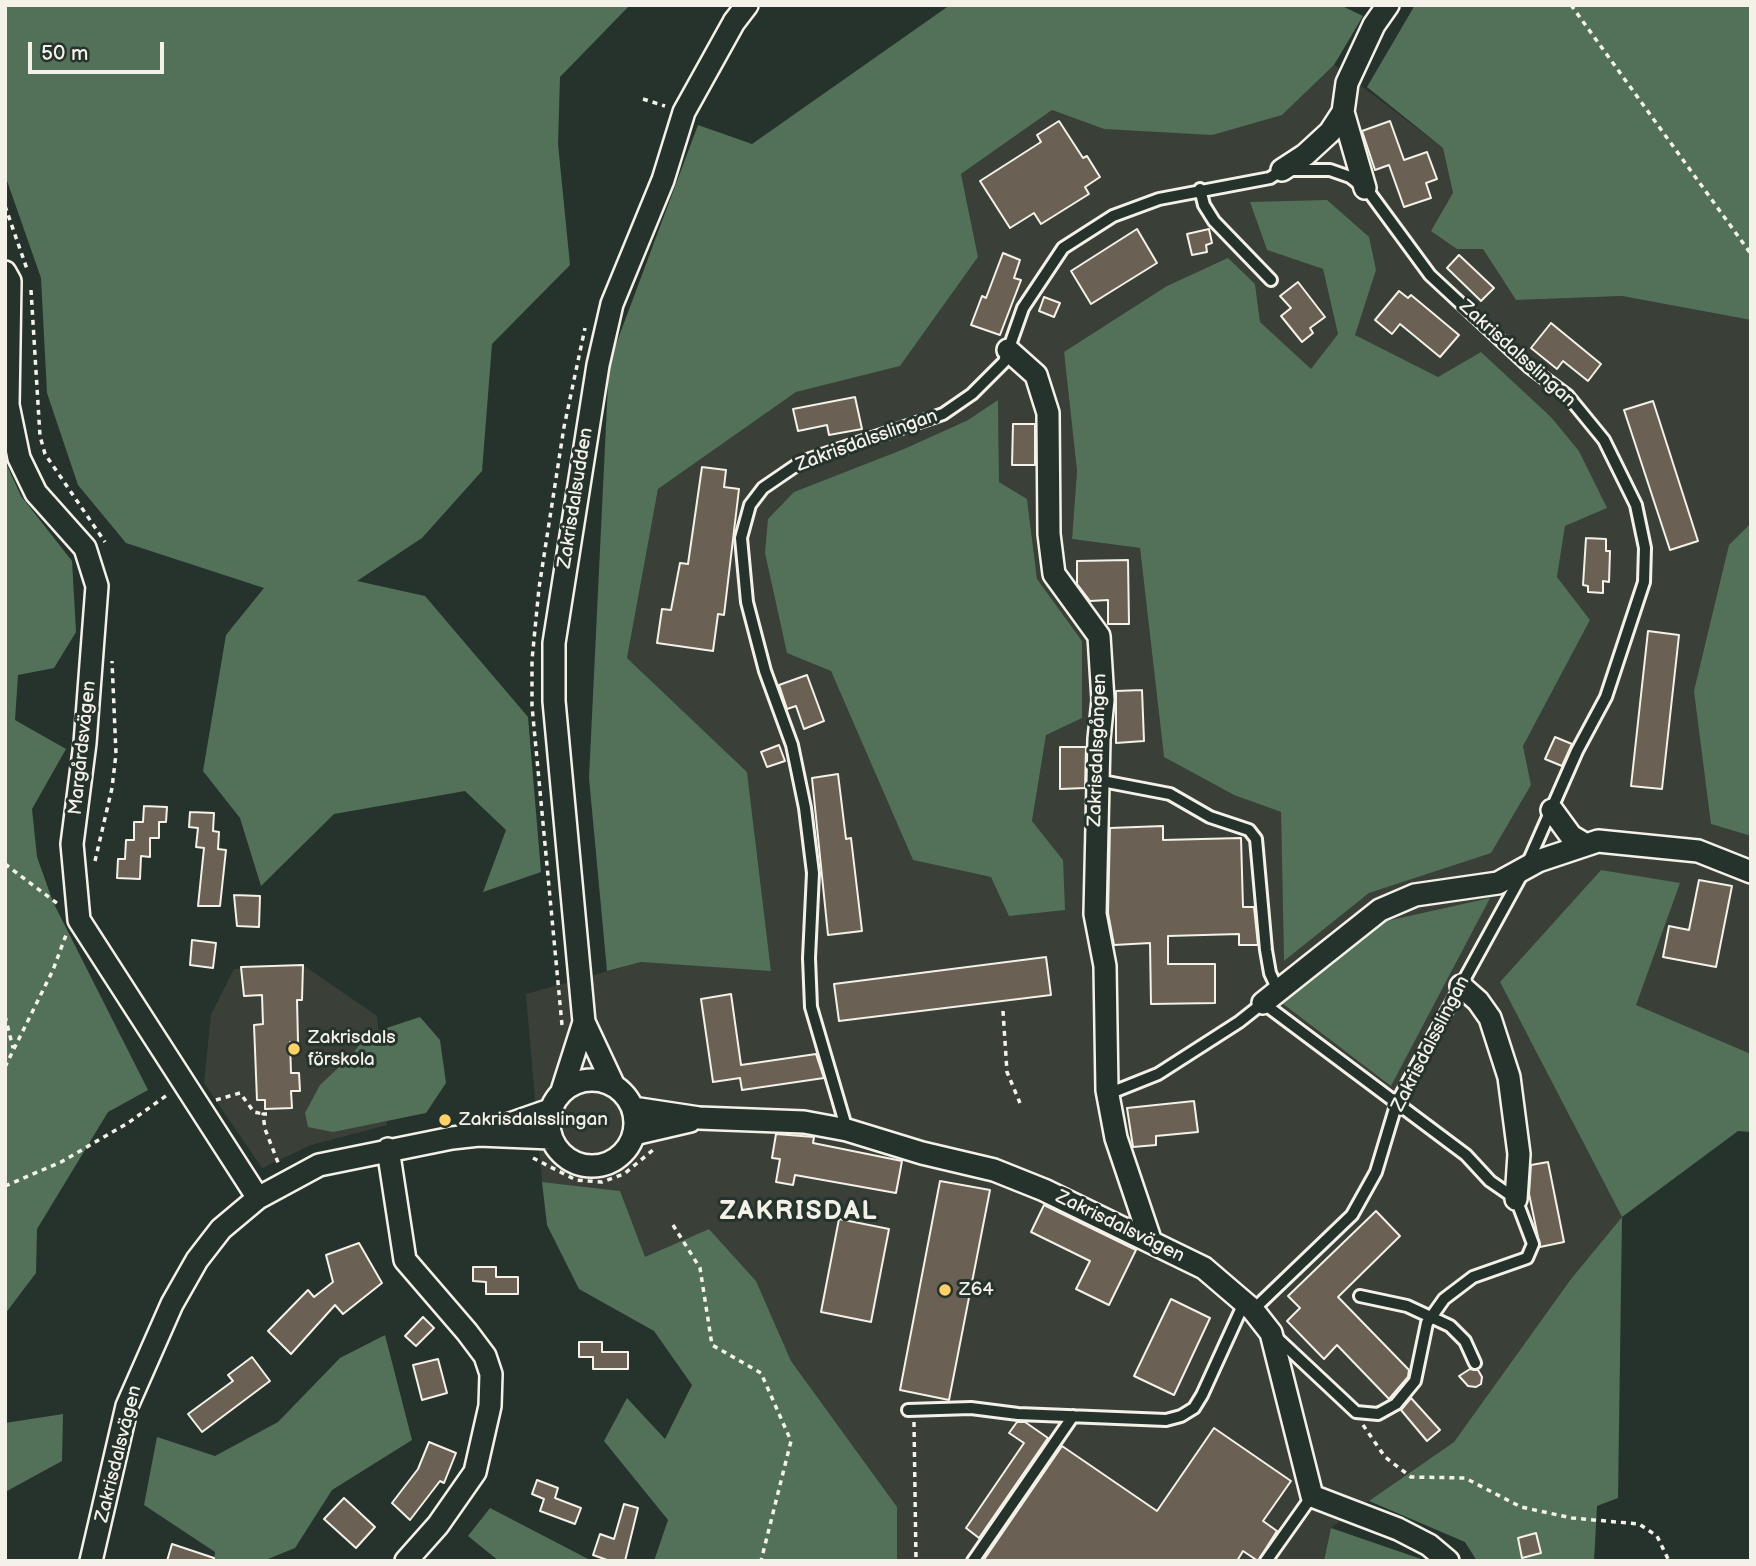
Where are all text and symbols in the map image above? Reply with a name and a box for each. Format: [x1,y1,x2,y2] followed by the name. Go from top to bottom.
[32,28,168,72] scale bar
[41,41,88,66] text: 50 m
[1454,296,1580,412] street label: Zakrisdalsslingan
[793,405,941,477] street label: Zakrisdalsslingan
[554,426,598,570] street label: Zakrisdalsudden
[1084,673,1112,827] street label: Zakrisdalsgången
[65,680,101,816] street label: Margårdsvägen
[1387,972,1475,1116] street label: Zakrisdalsslingan
[308,1027,396,1071] place label: Zakrisdals förskola
[286,1041,302,1057] marker: Zakrisdals förskola
[459,1109,608,1131] place label: Zakrisdalsslingan
[437,1112,453,1128] marker: Zakrisdalsslingan
[1052,1186,1188,1268] street label: Zakrisdalsvägen
[721,1196,877,1228] district label: ZAKRISDAL
[959,1279,994,1301] place label: Z64
[937,1282,953,1298] marker: Z64
[91,1383,147,1525] street label: Zakrisdalsvägen

